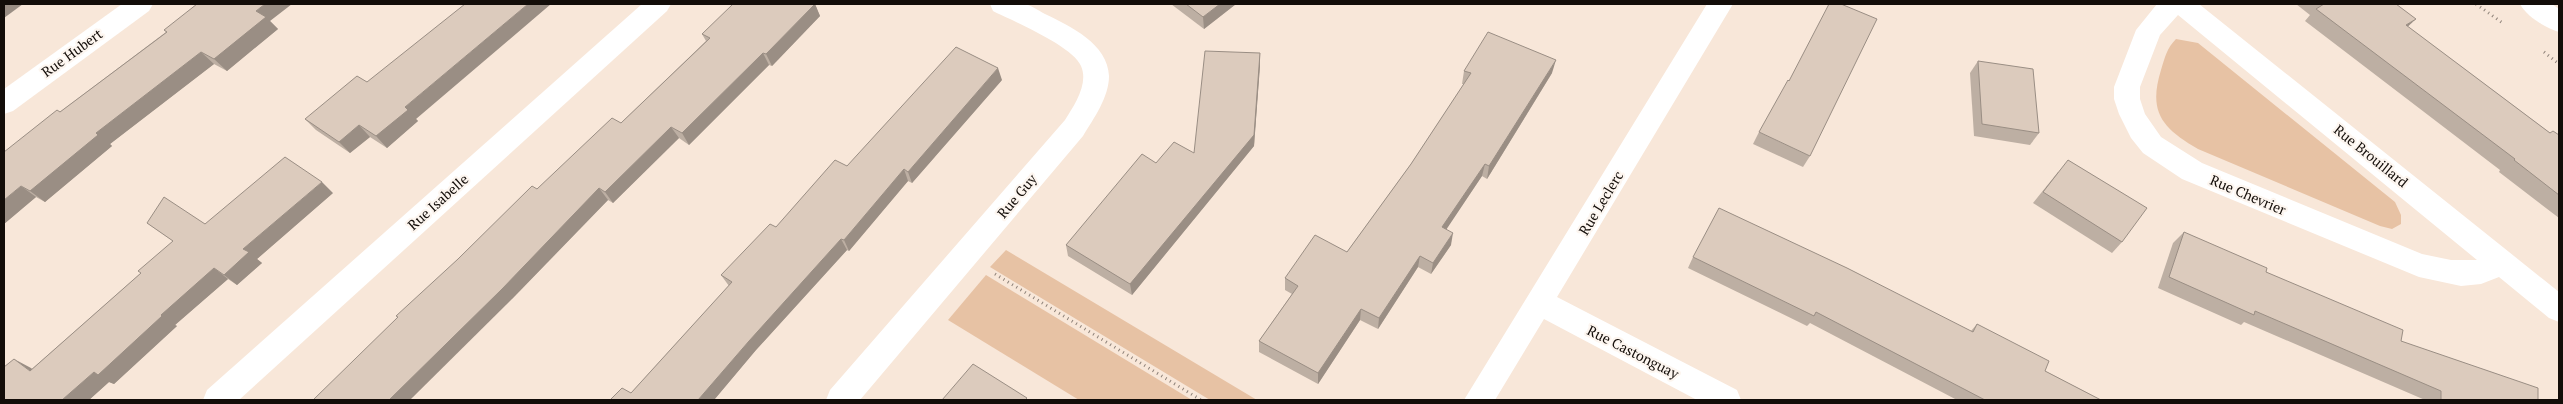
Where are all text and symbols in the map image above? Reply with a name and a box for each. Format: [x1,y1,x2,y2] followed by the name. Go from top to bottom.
[37,24,107,81] street label: Rue Hubert
[2330,120,2412,191] street label: Rue Brouillard
[1574,167,1627,238] street label: Rue Leclerc
[403,169,472,234] street label: Rue Isabelle
[993,169,1041,222] street label: Rue Guy
[2207,170,2290,219] street label: Rue Chevrier
[1584,320,1683,383] street label: Rue Castonguay

